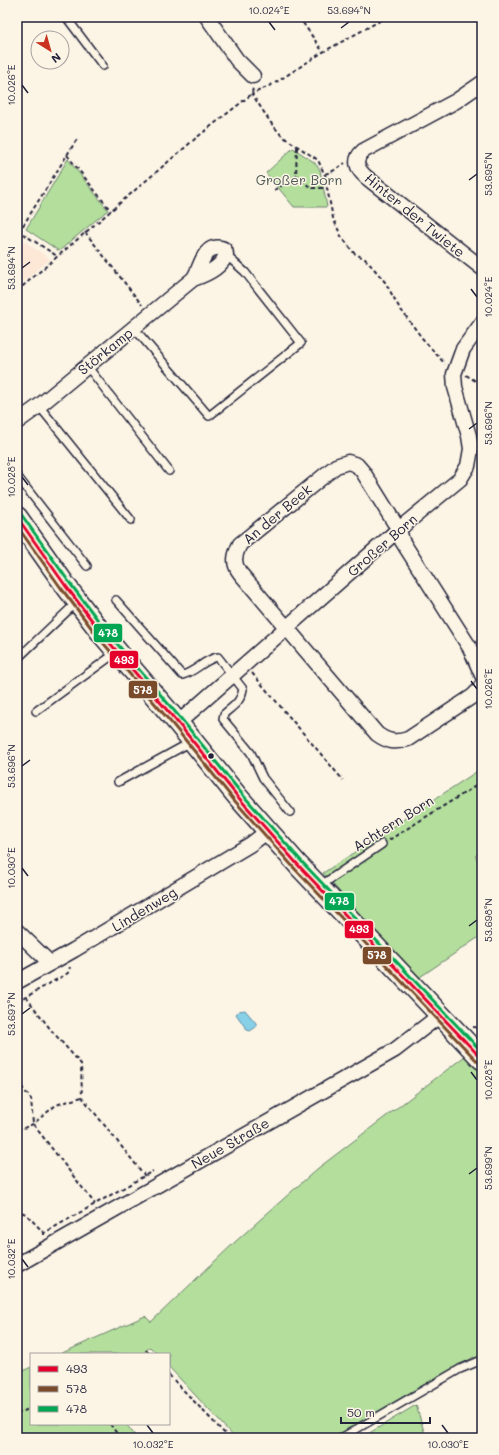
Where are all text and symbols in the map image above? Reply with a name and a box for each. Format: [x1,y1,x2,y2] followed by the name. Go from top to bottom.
[249,3,290,17] text: 10.024°E
[327,3,371,17] text: 53.694°N
[30,30,70,70] north arrow
[48,50,64,67] text: N
[4,64,18,105] text: 10.026°E
[481,152,495,196] text: 53.695°N
[361,169,469,261] street label: Hinter der Twiete
[256,170,342,189] park label: Großer Born
[4,246,18,290] text: 53.694°N
[481,276,495,317] text: 10.024°E
[74,323,136,379] street label: Störkamp
[481,401,495,445] text: 53.696°N
[4,456,18,497] text: 10.028°E
[239,480,315,548] street label: An der Beek
[343,509,421,581] street label: Großer Born
[93,623,123,643] line badge: 478
[98,625,118,640] text: 478
[109,650,139,669] line badge: 493
[114,652,134,667] text: 493
[481,668,495,709] text: 10.026°E
[128,680,158,699] line badge: 578
[133,682,153,697] text: 578
[4,744,18,788] text: 53.696°N
[206,751,216,761] unlabelled marker
[349,791,437,855] street label: Achtern Born
[4,847,18,889] text: 10.030°E
[108,882,180,936] street label: Lindenweg
[324,892,355,911] line badge: 478
[329,893,349,908] text: 478
[481,898,495,942] text: 53.698°N
[344,920,374,939] line badge: 493
[349,921,369,936] text: 493
[362,946,392,965] line badge: 578
[367,947,387,962] text: 578
[4,992,18,1036] text: 53.697°N
[481,1059,495,1100] text: 10.028°E
[188,1113,272,1173] street label: Neue Straße
[481,1146,495,1190] text: 53.699°N
[4,1238,18,1279] text: 10.032°E
[30,1353,170,1425] legend
[66,1360,87,1376] text: 493
[66,1380,87,1396] text: 578
[341,1399,430,1425] scale bar
[66,1400,87,1416] text: 478
[347,1404,375,1420] text: 50 m
[133,1437,174,1451] text: 10.032°E
[427,1437,469,1451] text: 10.030°E

